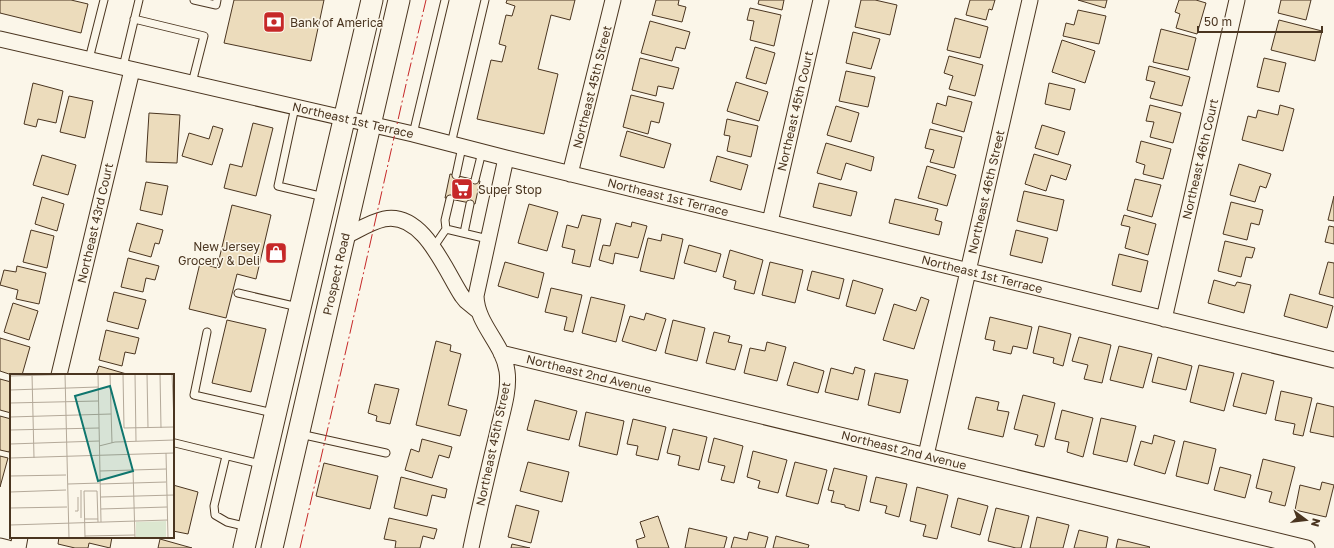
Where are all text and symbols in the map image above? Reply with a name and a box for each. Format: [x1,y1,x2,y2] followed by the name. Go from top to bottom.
[1198,8,1322,34] scale bar
[261,9,287,35] bank icon: Bank of America
[1204,14,1232,29] text: 50 m
[290,15,383,30] place label: Bank of America
[569,24,615,150] street label: Northeast 45th Street
[774,49,816,173] street label: Northeast 45th Court
[1179,97,1221,221] street label: Northeast 46th Court
[291,99,415,141] street label: Northeast 1st Terrace
[964,128,1008,255] street label: Northeast 46th Street
[74,161,116,285] street label: Northeast 43rd Court
[606,175,730,219] street label: Northeast 1st Terrace
[449,176,475,202] supermarket icon: Super Stop
[478,182,542,197] place label: Super Stop
[319,231,353,317] street label: Prospect Road
[178,239,260,268] place label: New Jersey Grocery & Deli
[263,240,289,266] shop icon: New Jersey Grocery & Deli
[920,252,1044,296] street label: Northeast 1st Terrace
[525,351,653,397] street label: Northeast 2nd Avenue
[10,374,174,538] inset map
[473,380,514,507] street label: Northeast 45th Street
[840,427,968,473] street label: Northeast 2nd Avenue
[1286,500,1326,540] north arrow
[1309,517,1324,528] text: N

